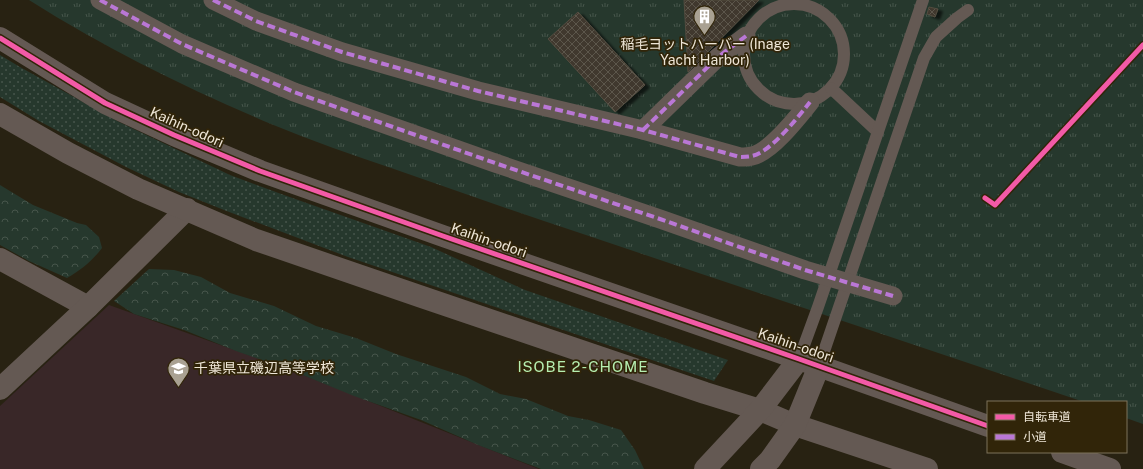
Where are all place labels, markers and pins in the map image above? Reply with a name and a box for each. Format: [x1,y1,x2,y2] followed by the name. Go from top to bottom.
[692,3,718,36] building icon: 稲毛ヨットハーバー (Inage Yacht Harbor)
[620,36,790,68] place label: 稲毛ヨットハーバー (Inage Yacht Harbor)
[165,355,191,388] school or university icon: 千葉県立磯辺高等学校
[194,360,334,376] place label: 千葉県立磯辺高等学校

